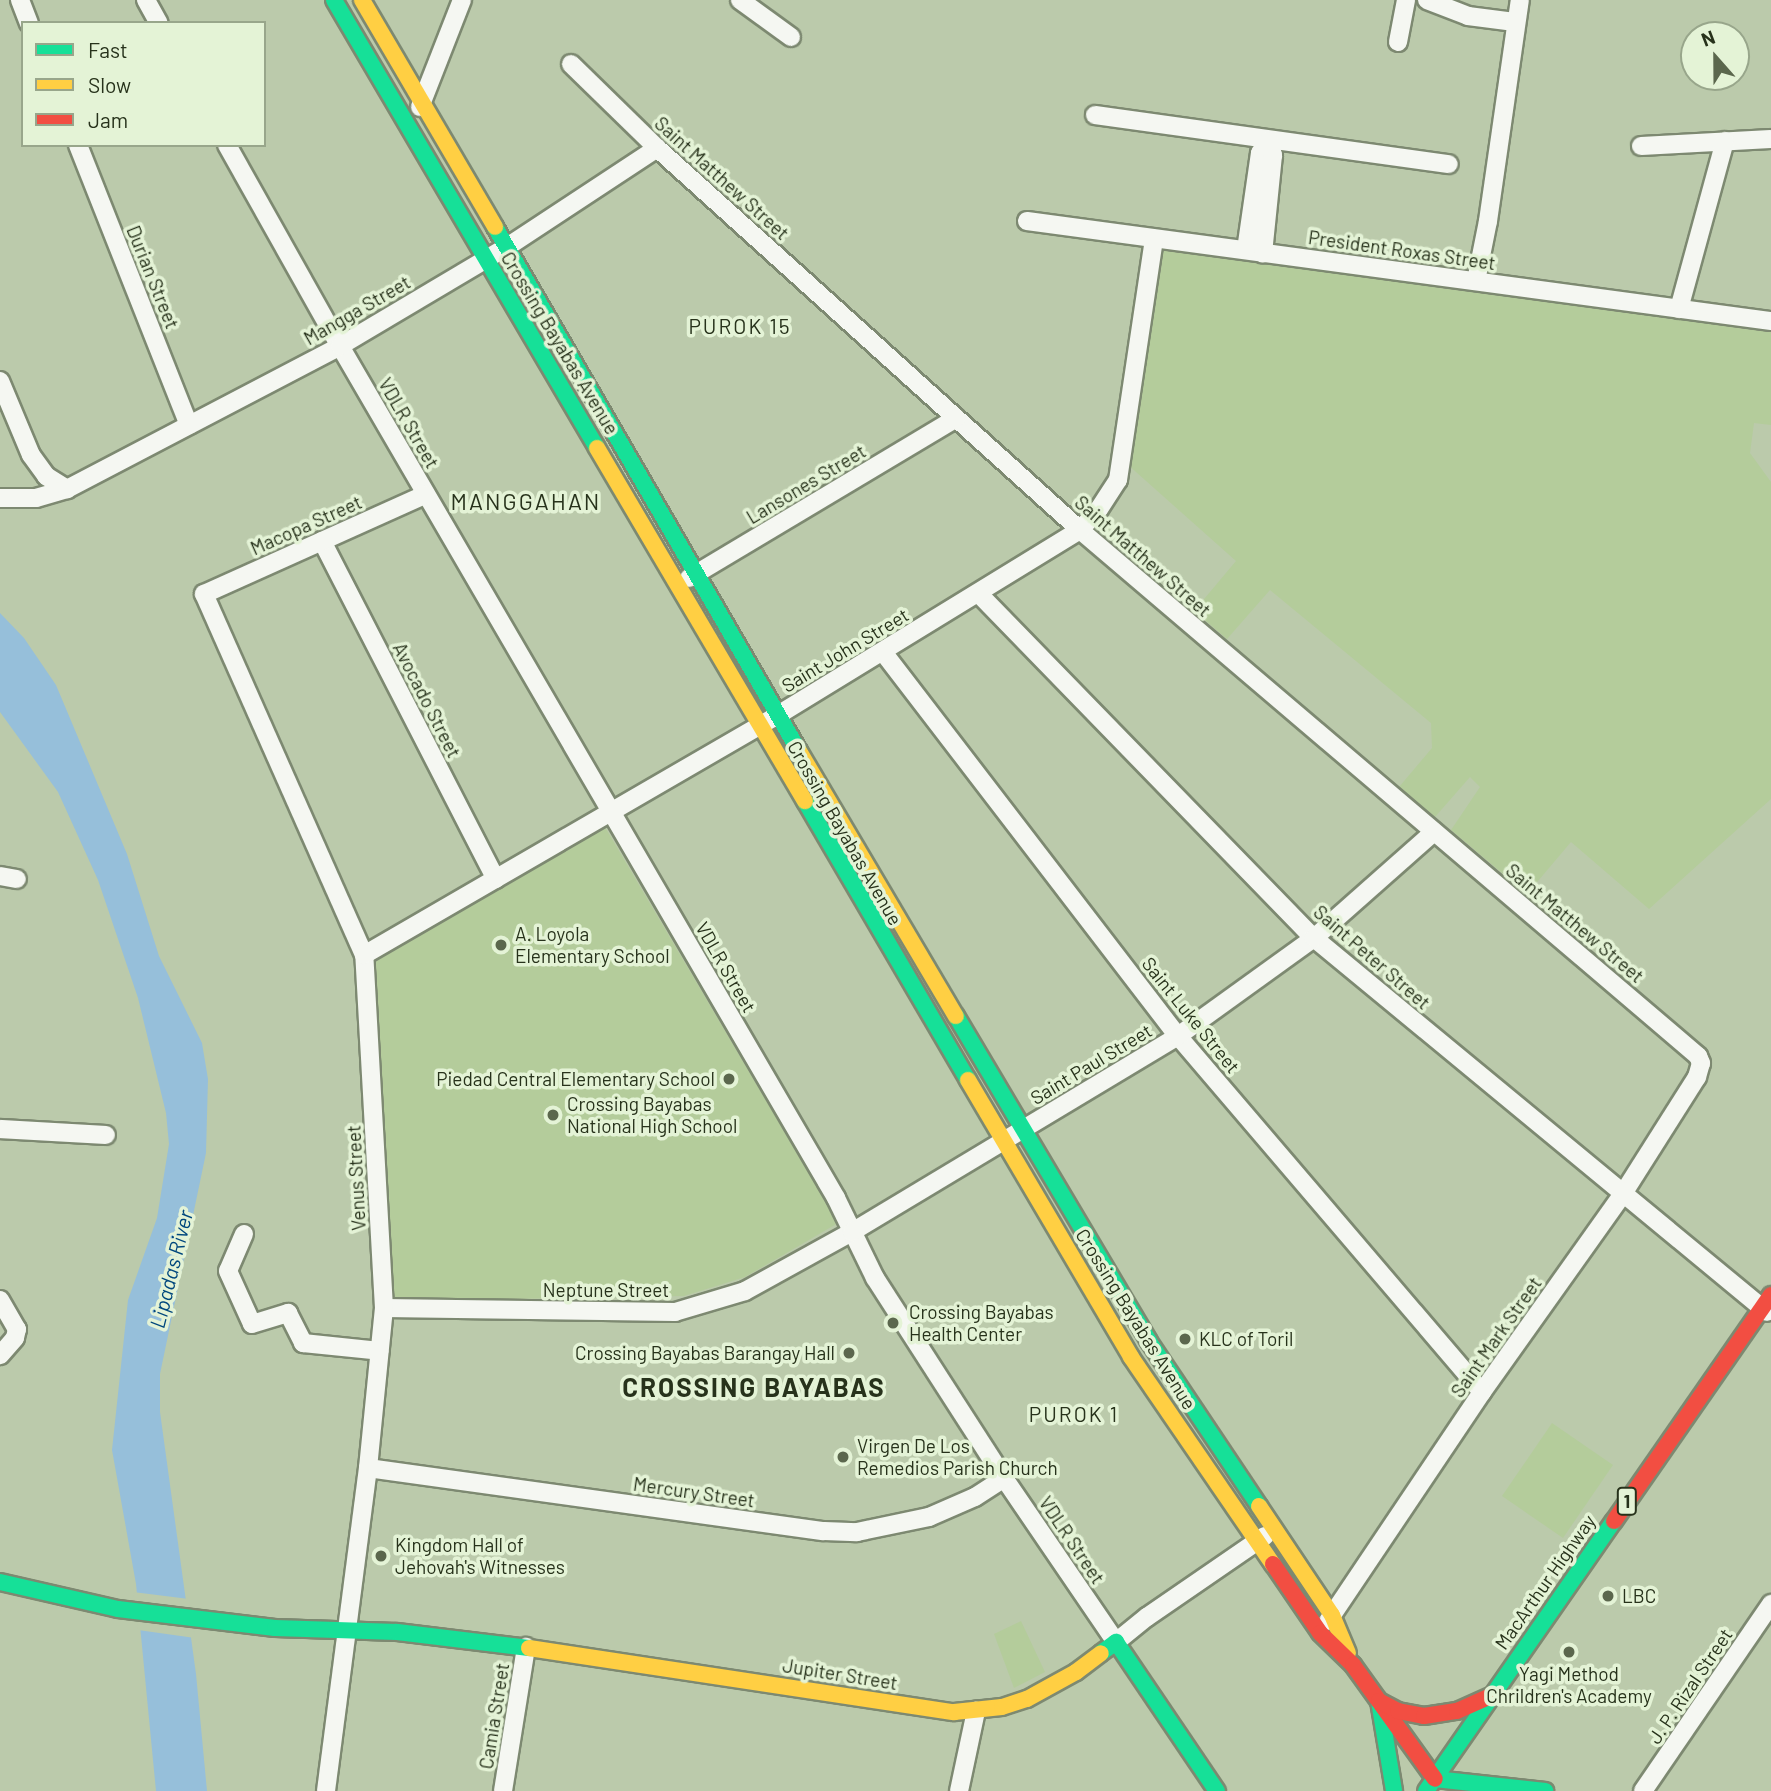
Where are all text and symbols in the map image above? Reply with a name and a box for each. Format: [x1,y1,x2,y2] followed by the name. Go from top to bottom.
[21,21,266,147] legend
[1680,21,1750,91] north arrow
[1698,25,1718,51] text: N
[88,37,128,62] text: Fast
[88,72,131,97] text: Slow
[88,107,128,132] text: Jam
[650,112,794,244] street label: Saint Matthew Street
[122,222,184,332] street label: Durian Street
[1307,226,1497,274] street label: President Roxas Street
[496,248,624,438] street label: Crossing Bayabas Avenue
[300,270,414,350] street label: Mangga Street
[689,313,791,339] district label: PUROK 15
[374,374,444,472] street label: VDLR Street
[742,439,870,529] street label: Lansones Street
[452,487,600,515] district label: MANGGAHAN
[247,490,365,560] street label: Macopa Street
[1070,491,1216,621] street label: Saint Matthew Street
[777,603,913,697] street label: Saint John Street
[388,639,466,761] street label: Avocado Street
[783,737,907,929] street label: Crossing Bayabas Avenue
[1501,859,1649,987] street label: Saint Matthew Street
[1309,900,1435,1014] street label: Saint Peter Street
[691,918,761,1016] street label: VDLR Street
[515,923,670,967] place label: A. Loyola Elementary School
[493,937,509,953] marker: A. Loyola Elementary School
[1137,952,1245,1078] street label: Saint Luke Street
[1026,1019,1156,1109] street label: Saint Paul Street
[436,1068,715,1090] place label: Piedad Central Elementary School
[721,1071,737,1087] marker: Piedad Central Elementary School
[567,1093,737,1137] place label: Crossing Bayabas National High School
[545,1107,561,1123] marker: Crossing Bayabas National High School
[342,1125,370,1231] street label: Venus Street
[144,1207,198,1331] water label: Lipadas River
[1071,1224,1201,1414] street label: Crossing Bayabas Avenue
[1446,1272,1546,1402] street label: Saint Mark Street
[543,1279,669,1301] street label: Neptune Street
[909,1301,1054,1345] place label: Crossing Bayabas Health Center
[883,1313,903,1333] marker: Crossing Bayabas Health Center
[1199,1328,1293,1350] place label: KLC of Toril
[1177,1331,1193,1347] marker: KLC of Toril
[575,1342,835,1364] place label: Crossing Bayabas Barangay Hall
[841,1345,857,1361] marker: Crossing Bayabas Barangay Hall
[624,1371,884,1403] district label: CROSSING BAYABAS
[1030,1401,1118,1427] district label: PUROK 1
[857,1435,1058,1479] place label: Virgen De Los Remedios Parish Church
[835,1449,851,1465] marker: Virgen De Los Remedios Parish Church
[632,1472,756,1512] street label: Mercury Street
[1616,1486,1638,1516] road number: 1
[1034,1492,1110,1588] street label: VDLR Street
[1490,1510,1600,1654] street label: MacArthur Highway
[395,1534,565,1578] place label: Kingdom Hall of Jehovah's Witnesses
[373,1548,389,1564] marker: Kingdom Hall of Jehovah's Witnesses
[1622,1585,1656,1607] place label: LBC
[1600,1588,1616,1604] marker: LBC
[1643,1624,1737,1748] street label: J. P. Rizal Street
[1561,1644,1577,1660] marker: Yagi Method Chrildren's Academy
[781,1654,899,1694] street label: Jupiter Street
[474,1661,514,1771] street label: Camia Street
[1486,1663,1652,1707] place label: Yagi Method Chrildren's Academy

